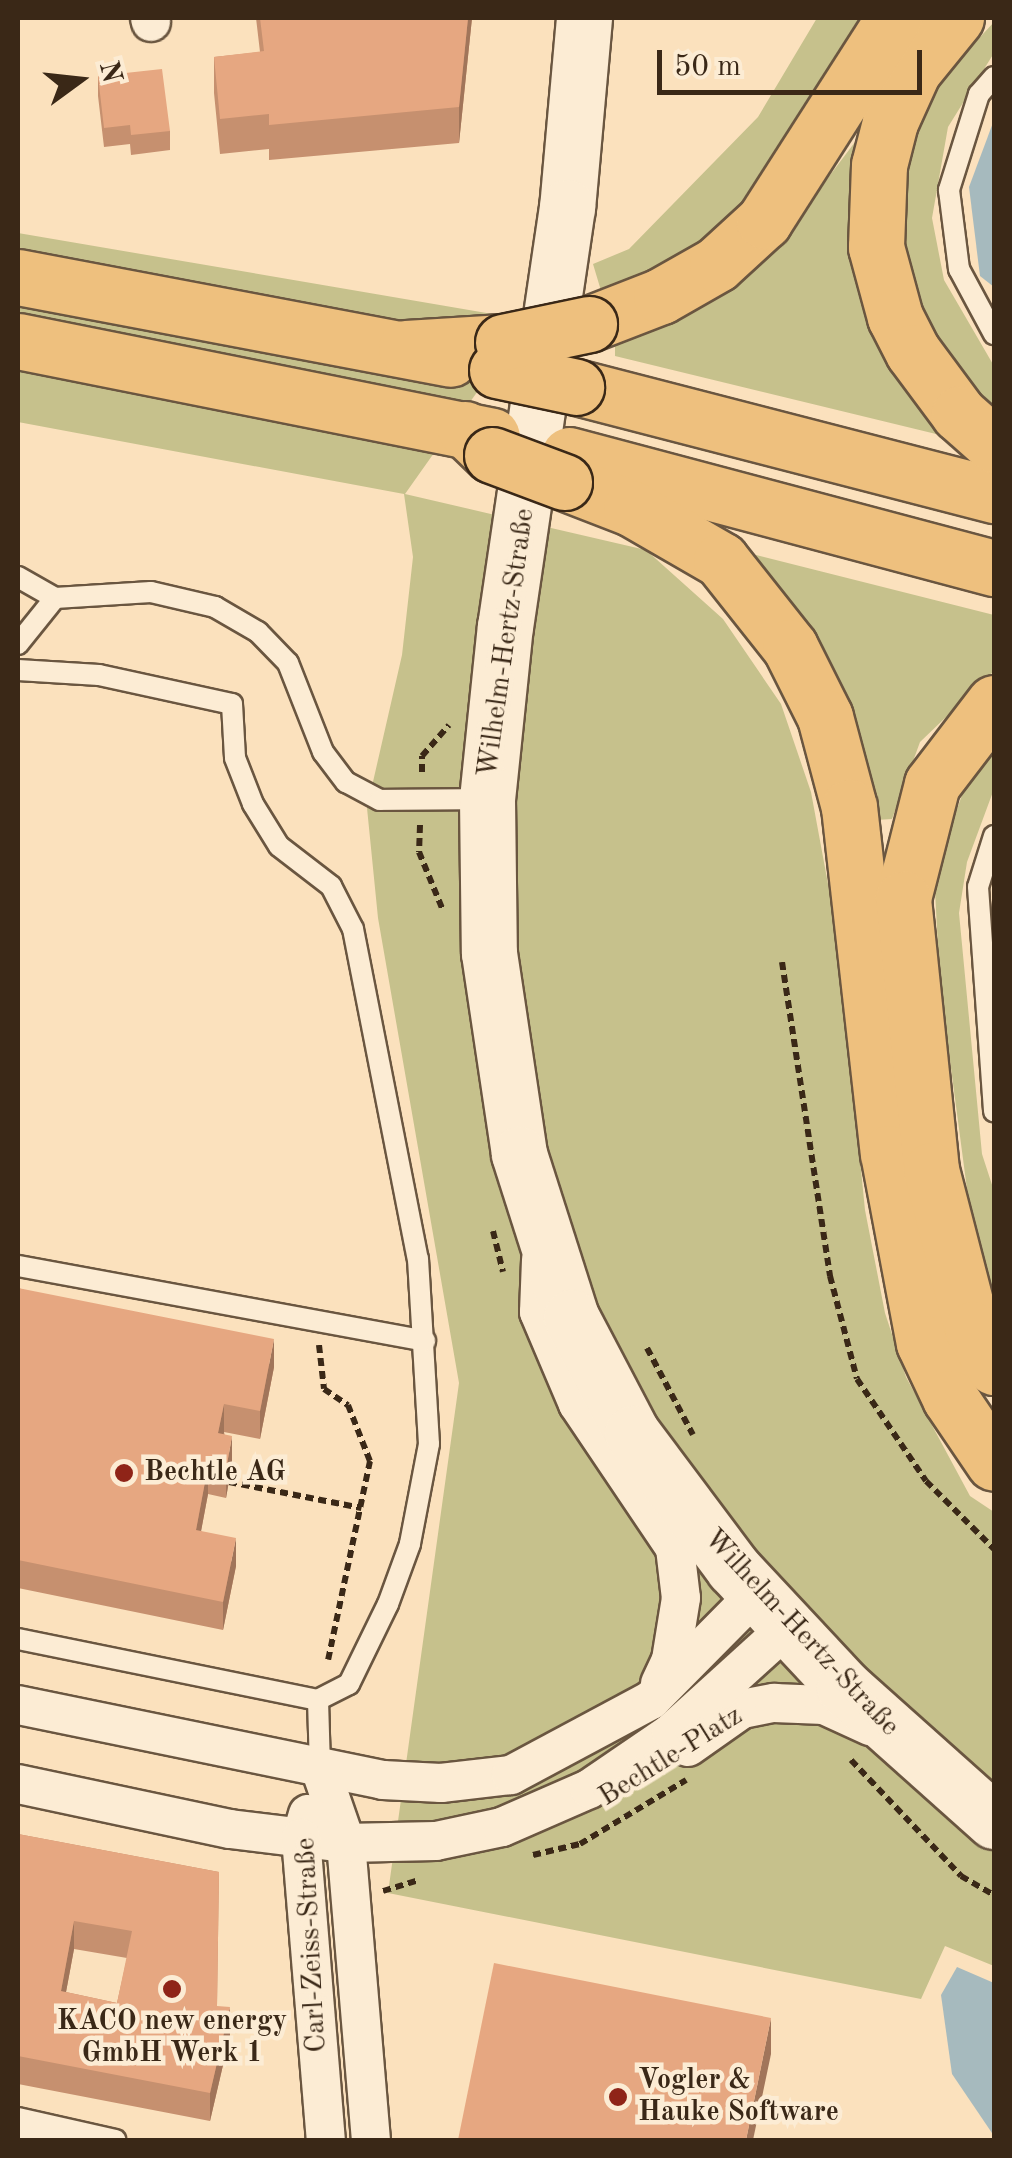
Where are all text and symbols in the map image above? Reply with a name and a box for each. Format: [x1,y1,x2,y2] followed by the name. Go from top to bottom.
[30,30,130,130] north arrow
[662,30,927,92] scale bar
[674,52,741,82] text: 50 m
[93,58,125,86] text: N
[472,506,542,780] street label: Wilhelm-Hertz-Straße
[144,1456,286,1490] place label: Bechtle AG
[113,1462,135,1484] marker: Bechtle AG
[696,1522,906,1744] street label: Wilhelm-Hertz-Straße
[593,1700,749,1814] street label: Bechtle-Platz
[290,1837,334,2053] street label: Carl-Zeiss-Straße
[161,1978,183,2000] marker: KACO new energy GmbH Werk 1
[57,2005,287,2071] place label: KACO new energy GmbH Werk 1
[638,2064,839,2130] place label: Vogler & Hauke Software
[607,2086,629,2108] marker: Vogler & Hauke Software

